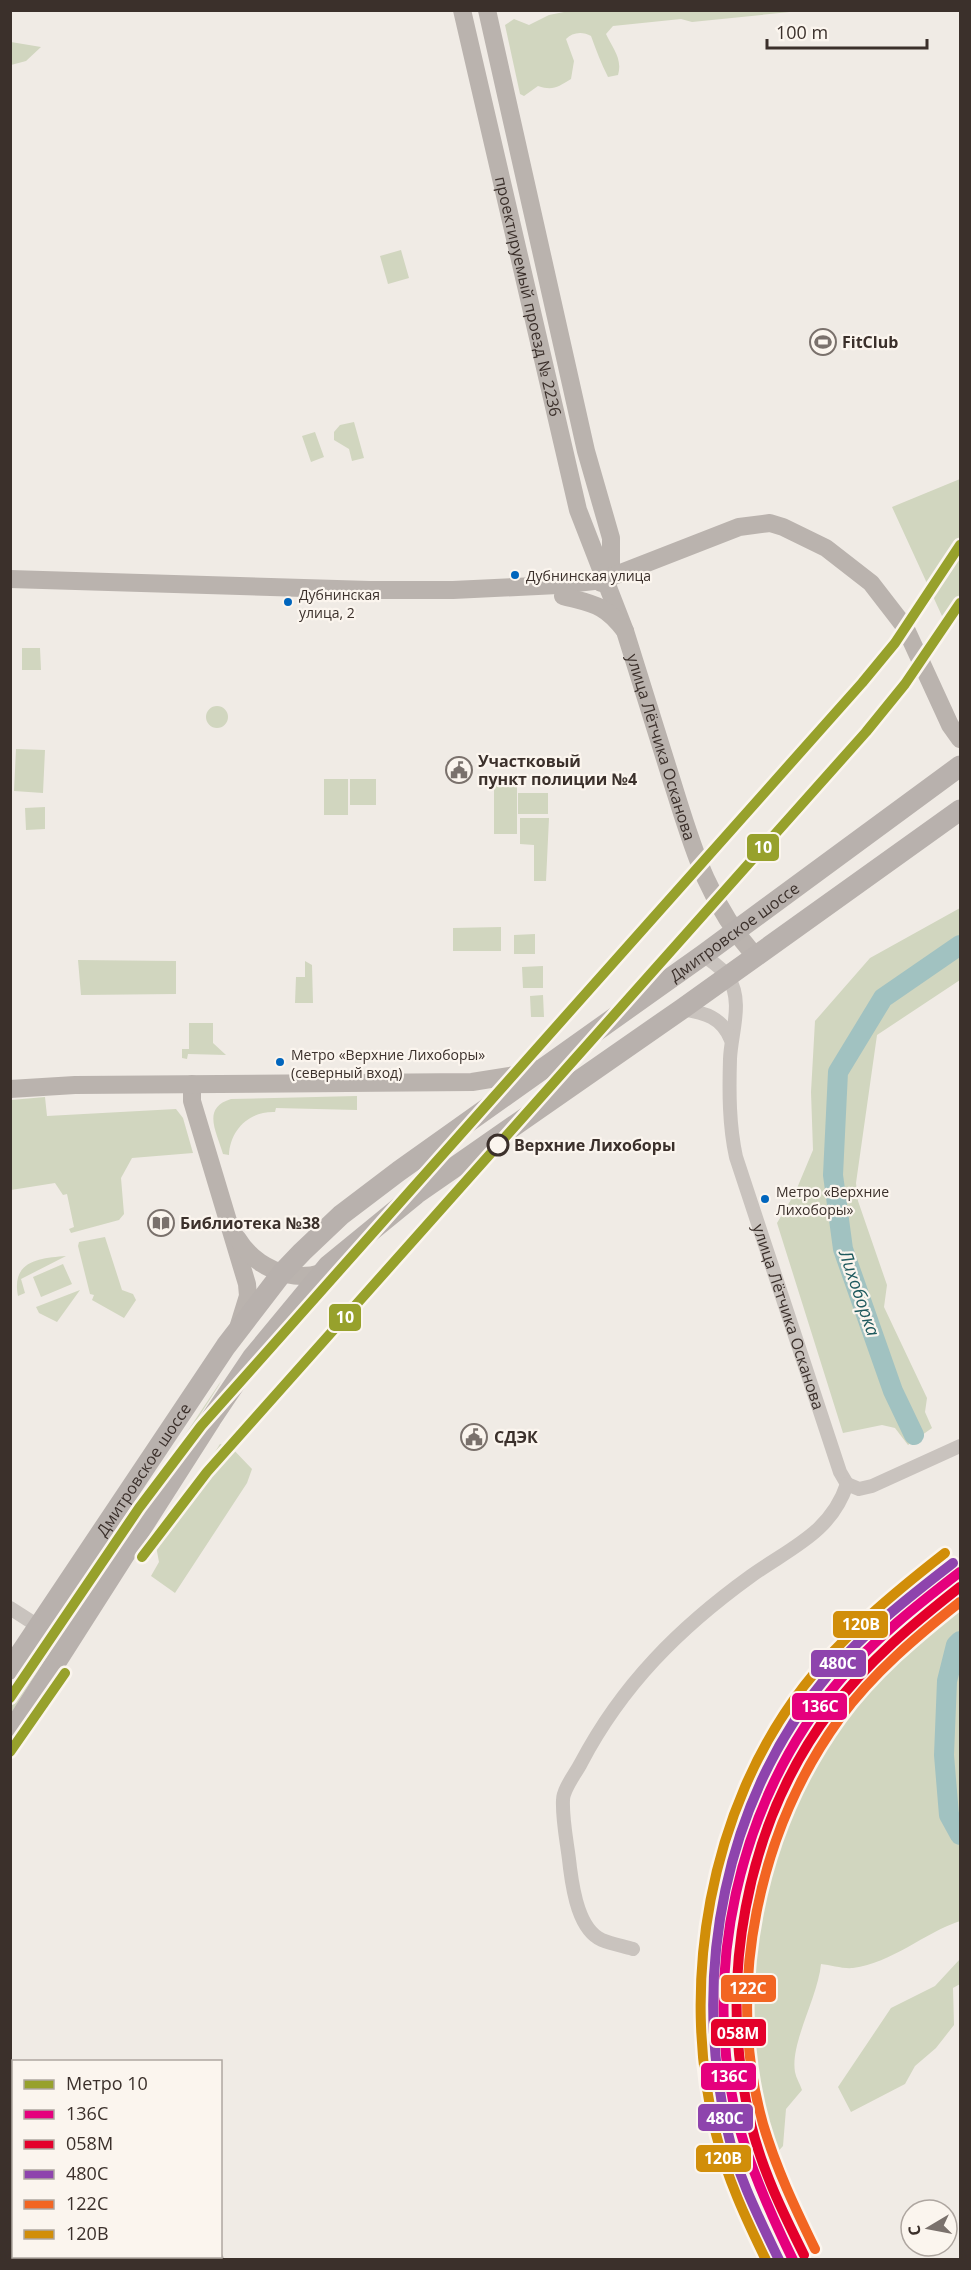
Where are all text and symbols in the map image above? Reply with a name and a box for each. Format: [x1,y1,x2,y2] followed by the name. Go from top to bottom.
[767,12,928,50] scale bar
[776,20,828,44] text: 100 m
[490,174,567,419] street label: проектируемый проезд № 2236
[808,327,838,357] sports icon: FitClub
[842,331,898,353] place label: FitClub
[526,566,651,585] place label: Дубнинская улица
[509,569,521,581] marker: Дубнинская улица
[299,585,380,622] place label: Дубнинская улица, 2
[282,596,294,608] marker: Дубнинская улица, 2
[622,651,701,843] street label: улица Лётчика Осканова
[478,750,637,790] place label: Участковый пункт полиции №4
[444,755,474,785] public building icon: Участковый пункт полиции №4
[746,833,780,862] line badge: 10
[754,836,772,858] text: 10
[665,877,804,987] street label: Дмитровское шоссе
[291,1045,485,1082] place label: Метро «Верхние Лихоборы» (северный вход)
[274,1056,286,1068] marker: Метро «Верхние Лихоборы» (северный вход)
[487,1134,509,1156] marker: Верхние Лихоборы
[514,1134,676,1156] place label: Верхние Лихоборы
[776,1182,889,1219] place label: Метро «Верхние Лихоборы»
[759,1193,771,1205] marker: Метро «Верхние Лихоборы»
[146,1208,176,1238] library icon: Библиотека №38
[180,1212,320,1234] place label: Библиотека №38
[748,1221,830,1413] street label: улица Лётчика Осканова
[834,1245,886,1339] water label: Лихоборка
[328,1303,362,1332] line badge: 10
[336,1306,354,1328] text: 10
[91,1399,196,1540] street label: Дмитровское шоссе
[459,1422,489,1452] public building icon: СДЭК
[494,1426,538,1448] place label: СДЭК
[832,1610,889,1639] line badge: 120В
[842,1613,880,1635] text: 120В
[810,1649,867,1678] line badge: 480С
[819,1652,857,1674] text: 480С
[791,1692,848,1721] line badge: 136С
[801,1695,839,1717] text: 136С
[720,1974,777,2003] line badge: 122С
[729,1977,767,1999] text: 122С
[710,2018,767,2047] line badge: 058М
[717,2022,759,2044] text: 058М
[12,2060,222,2258] legend
[700,2062,757,2091] line badge: 136С
[710,2065,748,2087] text: 136С
[66,2071,148,2095] text: Метро 10
[66,2101,108,2125] text: 136С
[697,2103,754,2132] line badge: 480С
[706,2107,744,2129] text: 480С
[66,2131,113,2155] text: 058М
[695,2144,752,2173] line badge: 120В
[704,2147,742,2169] text: 120В
[66,2161,108,2185] text: 480С
[66,2191,108,2215] text: 122С
[899,2198,959,2258] north arrow
[66,2221,109,2245] text: 120В
[903,2224,926,2238] text: С

